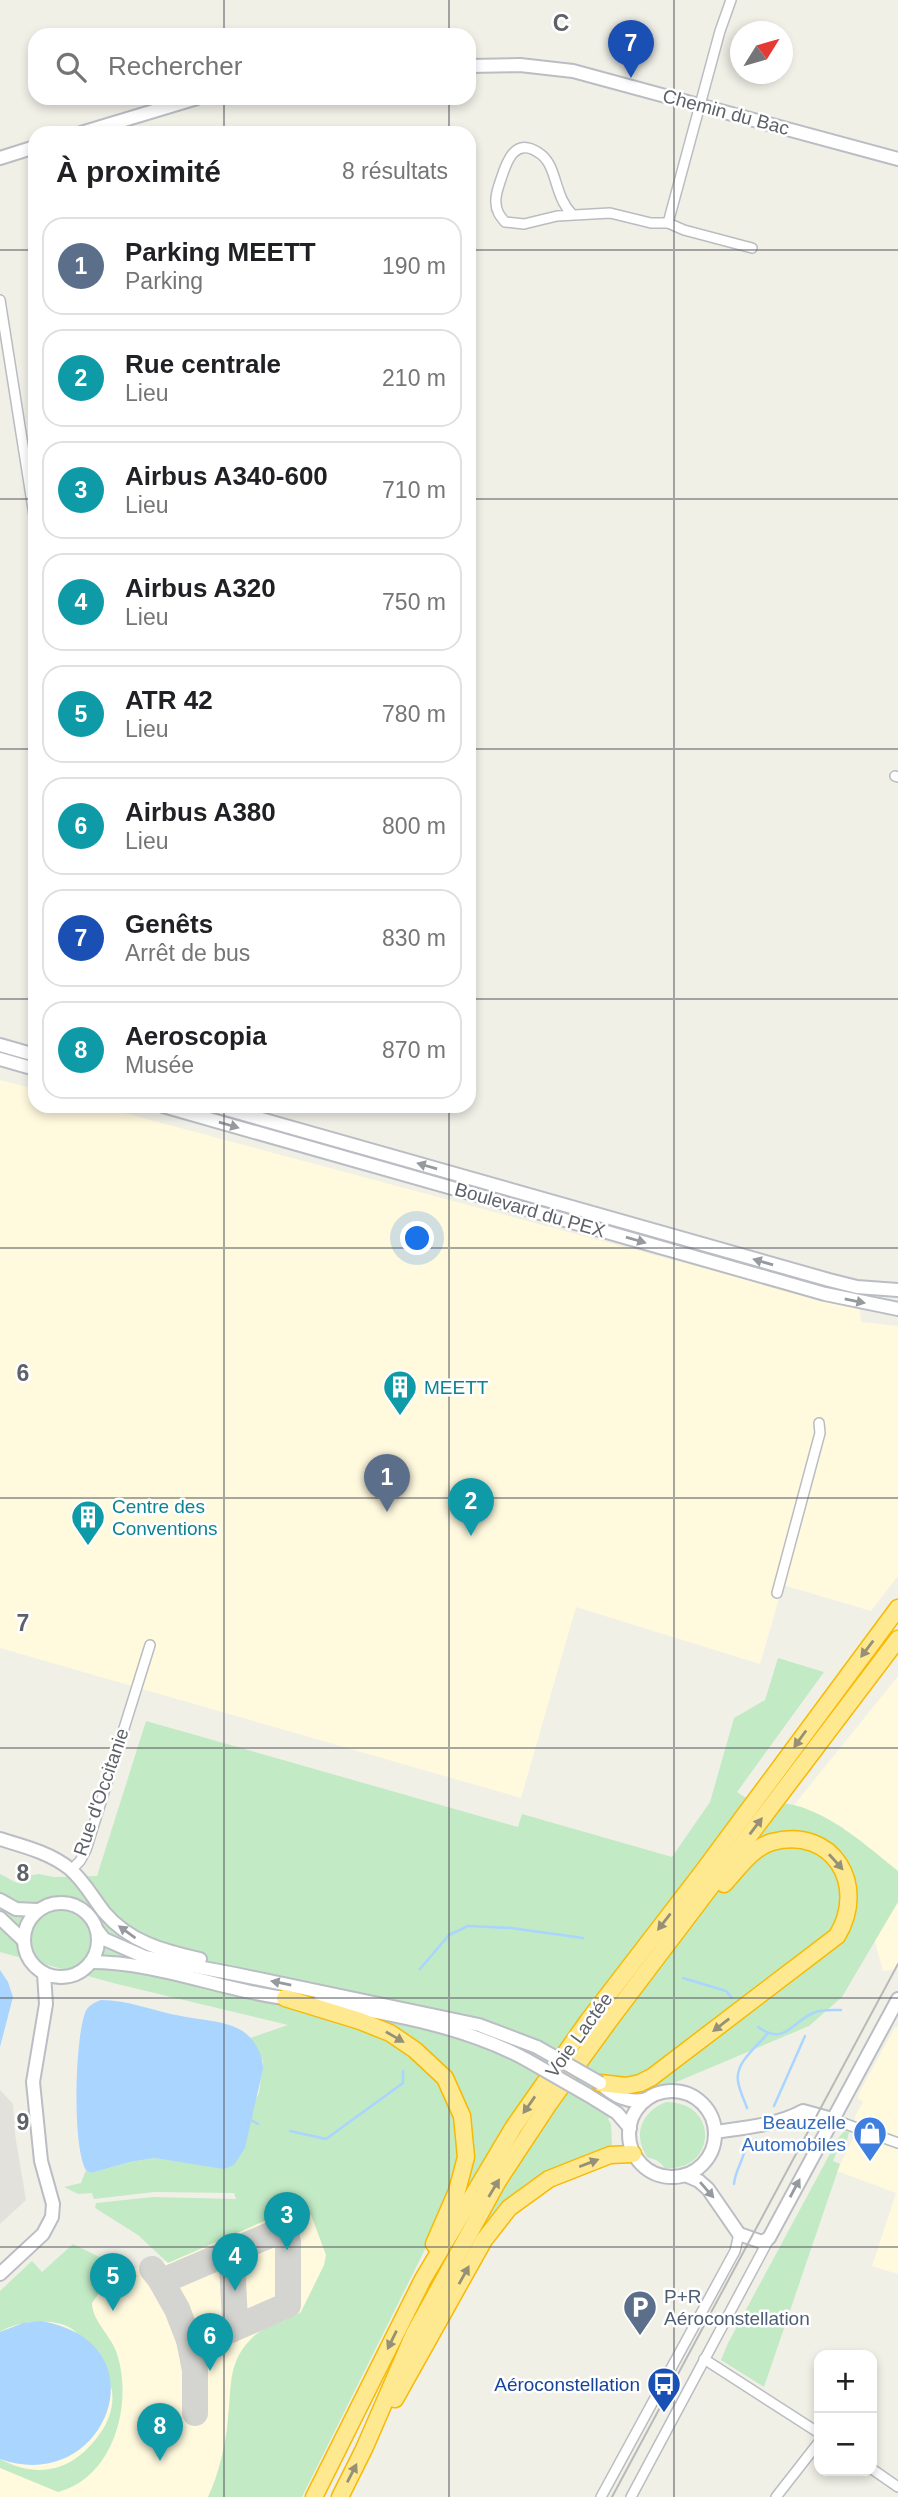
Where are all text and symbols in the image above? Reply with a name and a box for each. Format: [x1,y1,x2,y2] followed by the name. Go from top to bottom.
[553,10,569,36] text: C
[608,20,654,78] pin: 7
[730,21,793,84] north arrow
[28,28,476,105] search box
[52,48,90,86] icon: search
[108,51,242,81] text: Rechercher
[661,85,791,139] street label: Chemin du Bac
[56,155,221,188] text: À proximité
[342,158,448,184] text: 8 résultats
[125,237,316,267] text: Parking MEETT
[75,253,87,279] text: 1
[382,253,446,279] text: 190 m
[125,268,203,294] text: Parking
[125,349,281,379] text: Rue centrale
[75,365,87,391] text: 2
[382,365,446,391] text: 210 m
[125,380,168,406] text: Lieu
[125,461,328,491] text: Airbus A340-600
[75,477,87,503] text: 3
[382,477,446,503] text: 710 m
[125,492,168,518] text: Lieu
[125,573,276,603] text: Airbus A320
[75,589,87,615] text: 4
[382,589,446,615] text: 750 m
[125,604,168,630] text: Lieu
[125,685,213,715] text: ATR 42
[75,701,87,727] text: 5
[382,701,446,727] text: 780 m
[125,716,168,742] text: Lieu
[125,797,276,827] text: Airbus A380
[75,813,87,839] text: 6
[382,813,446,839] text: 800 m
[125,828,168,854] text: Lieu
[125,909,213,939] text: Genêts
[75,925,87,951] text: 7
[382,925,446,951] text: 830 m
[125,940,250,966] text: Arrêt de bus
[125,1021,267,1051] text: Aeroscopia
[75,1037,87,1063] text: 8
[382,1037,446,1063] text: 870 m
[125,1052,194,1078] text: Musée
[219,1120,240,1130] one-way arrow
[415,1160,437,1171] one-way arrow
[452,1179,608,1242] street label: Boulevard du PEX
[400,1221,434,1255] your location
[626,1236,647,1246] one-way arrow
[753,1256,774,1266] one-way arrow
[844,1296,866,1307] one-way arrow
[17,1360,29,1386] text: 6
[381,1368,419,1417] building icon: MEETT
[424,1377,489,1398] place label: MEETT
[364,1454,410,1512] pin: 1
[448,1478,494,1536] pin: 2
[112,1496,218,1539] place label: Centre des Conventions
[69,1498,107,1547] building icon: Centre des Conventions
[17,1610,29,1636] text: 7
[860,1640,874,1658] one-way arrow
[69,1725,133,1859] street label: Rue d'Occitanie
[793,1730,807,1748] one-way arrow
[748,1817,762,1835] one-way arrow
[827,1853,843,1870] one-way arrow
[17,1860,30,1886] text: 8
[658,1913,672,1931] one-way arrow
[118,1926,136,1940] one-way arrow
[270,1978,292,1989] one-way arrow
[541,1989,617,2081] street label: Voie Lactée
[712,2018,730,2032] one-way arrow
[386,2031,405,2043] one-way arrow
[522,2096,536,2114] one-way arrow
[17,2109,29,2135] text: 9
[741,2112,846,2155] place label: Beauzelle Automobiles
[851,2114,889,2163] shop icon: Beauzelle Automobiles
[579,2157,600,2168] one-way arrow
[488,2178,501,2197] one-way arrow
[790,2178,801,2198] one-way arrow
[699,2181,715,2199] one-way arrow
[264,2192,310,2250] pin: 3
[212,2233,258,2291] pin: 4
[90,2253,136,2311] pin: 5
[458,2266,470,2285] one-way arrow
[664,2286,810,2329] place label: P+R Aéroconstellation
[621,2288,659,2337] parking icon: P+R Aéroconstellation
[187,2313,233,2371] pin: 6
[387,2330,398,2350] one-way arrow
[814,2350,877,2476] map controls
[814,2350,877,2413] button: +
[645,2365,683,2414] bus stop icon: Aéroconstellation
[494,2374,640,2395] place label: Aéroconstellation
[137,2403,183,2461] pin: 8
[814,2413,877,2476] button: −
[347,2463,358,2483] one-way arrow

